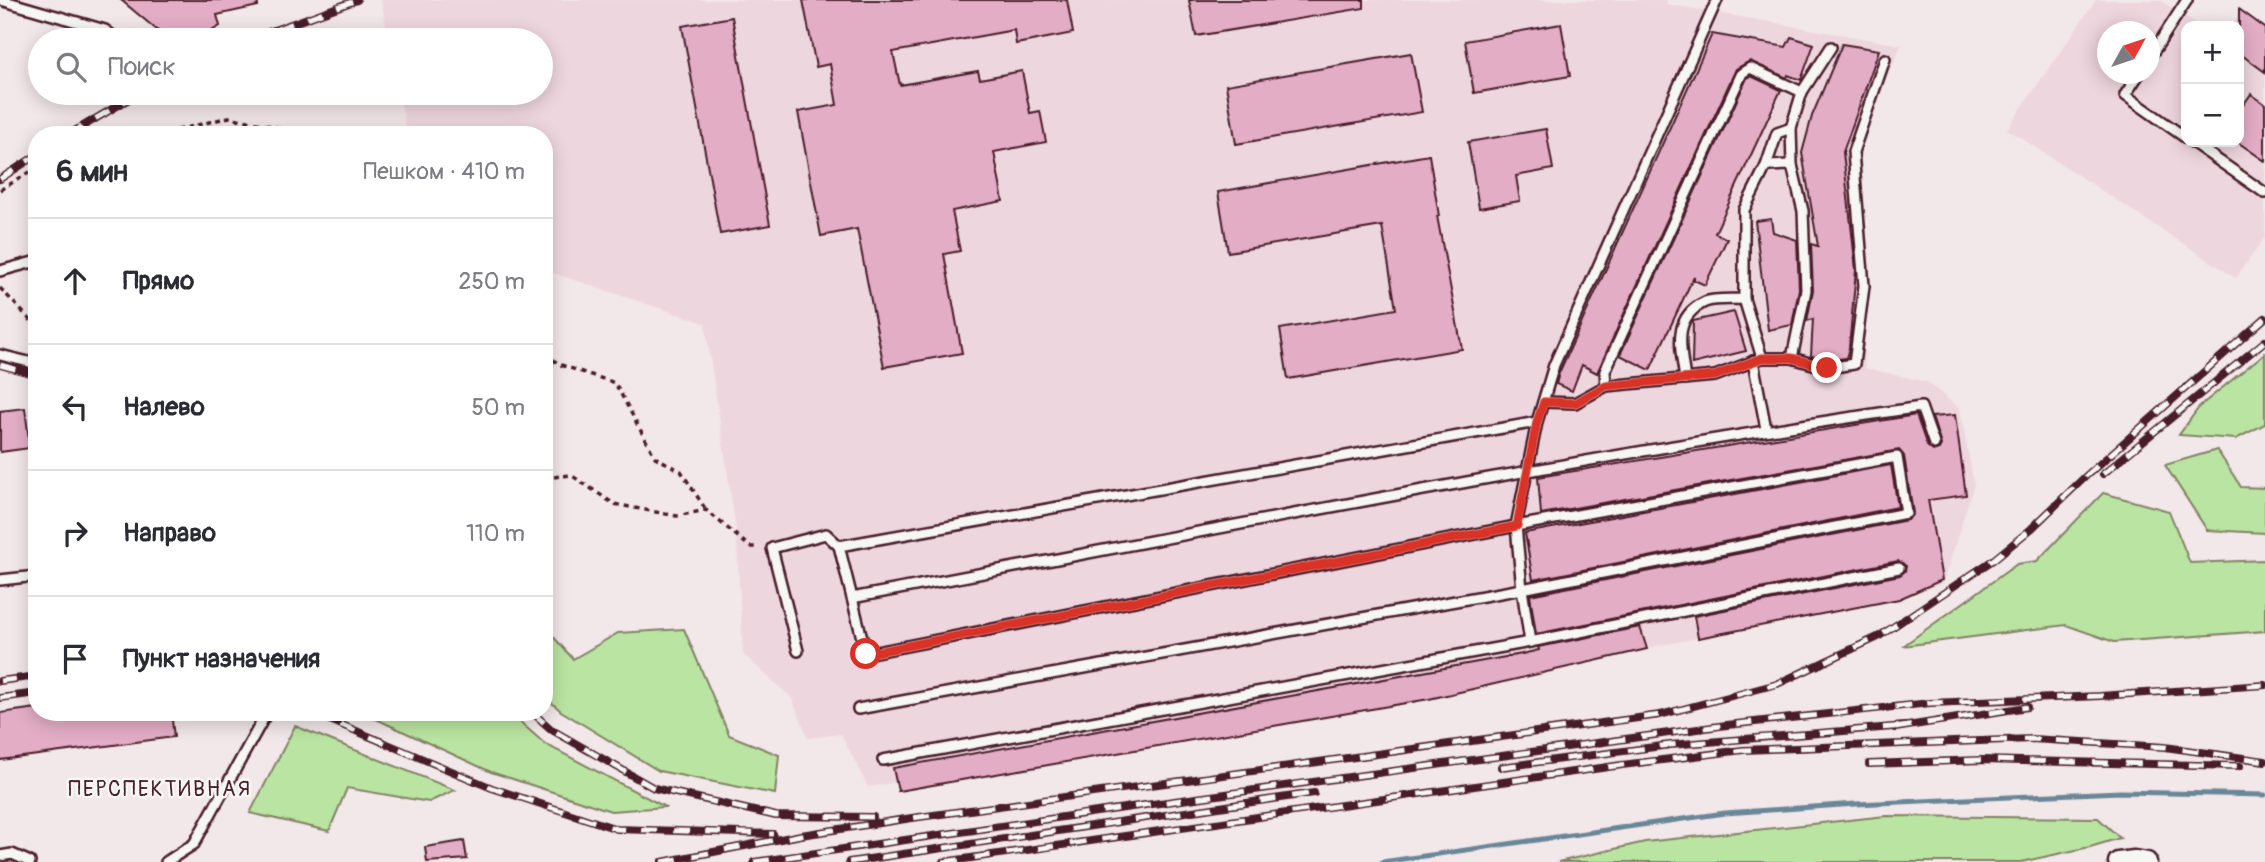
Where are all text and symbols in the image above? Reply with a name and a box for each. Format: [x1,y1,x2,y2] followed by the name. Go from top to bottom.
[2097,21,2160,84] north arrow
[2181,21,2244,147] map controls
[2181,21,2244,84] button: +
[28,28,553,105] search box
[52,48,90,86] icon: search
[108,51,176,83] text: Поиск
[2181,84,2244,147] button: −
[56,153,128,190] text: 6 мин
[363,157,525,186] text: Пешком · 410 m
[56,262,94,300] icon: ahead
[123,265,194,297] text: Прямо
[459,267,525,296] text: 250 m
[1811,352,1842,383] route end
[56,388,94,426] icon: left
[123,391,205,423] text: Налево
[471,393,525,422] text: 50 m
[56,514,94,552] icon: right
[123,517,216,549] text: Направо
[466,519,525,548] text: 110 m
[850,638,881,669] route start
[56,640,94,678] icon: arrive
[123,643,320,675] text: Пункт назначения
[68,776,252,803] district label: ПЕРСПЕКТИВНАЯ

